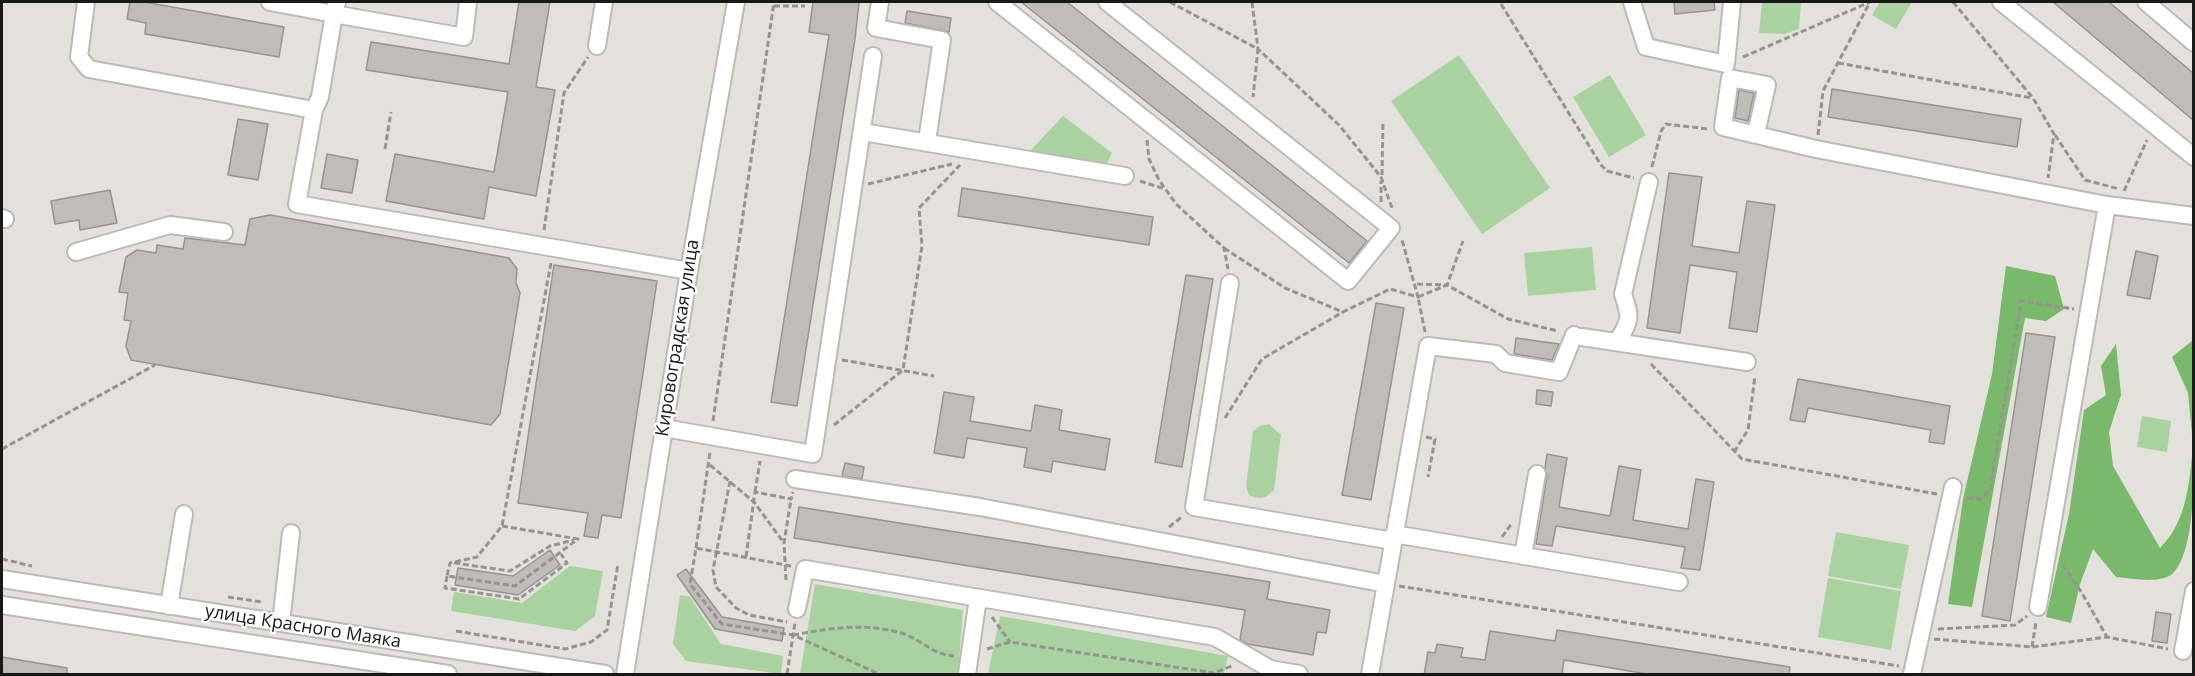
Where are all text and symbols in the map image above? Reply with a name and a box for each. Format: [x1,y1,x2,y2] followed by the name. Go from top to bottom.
[652,238,704,438] street label: Кировоградская улица
[203,601,403,653] street label: улица Красного Маяка

